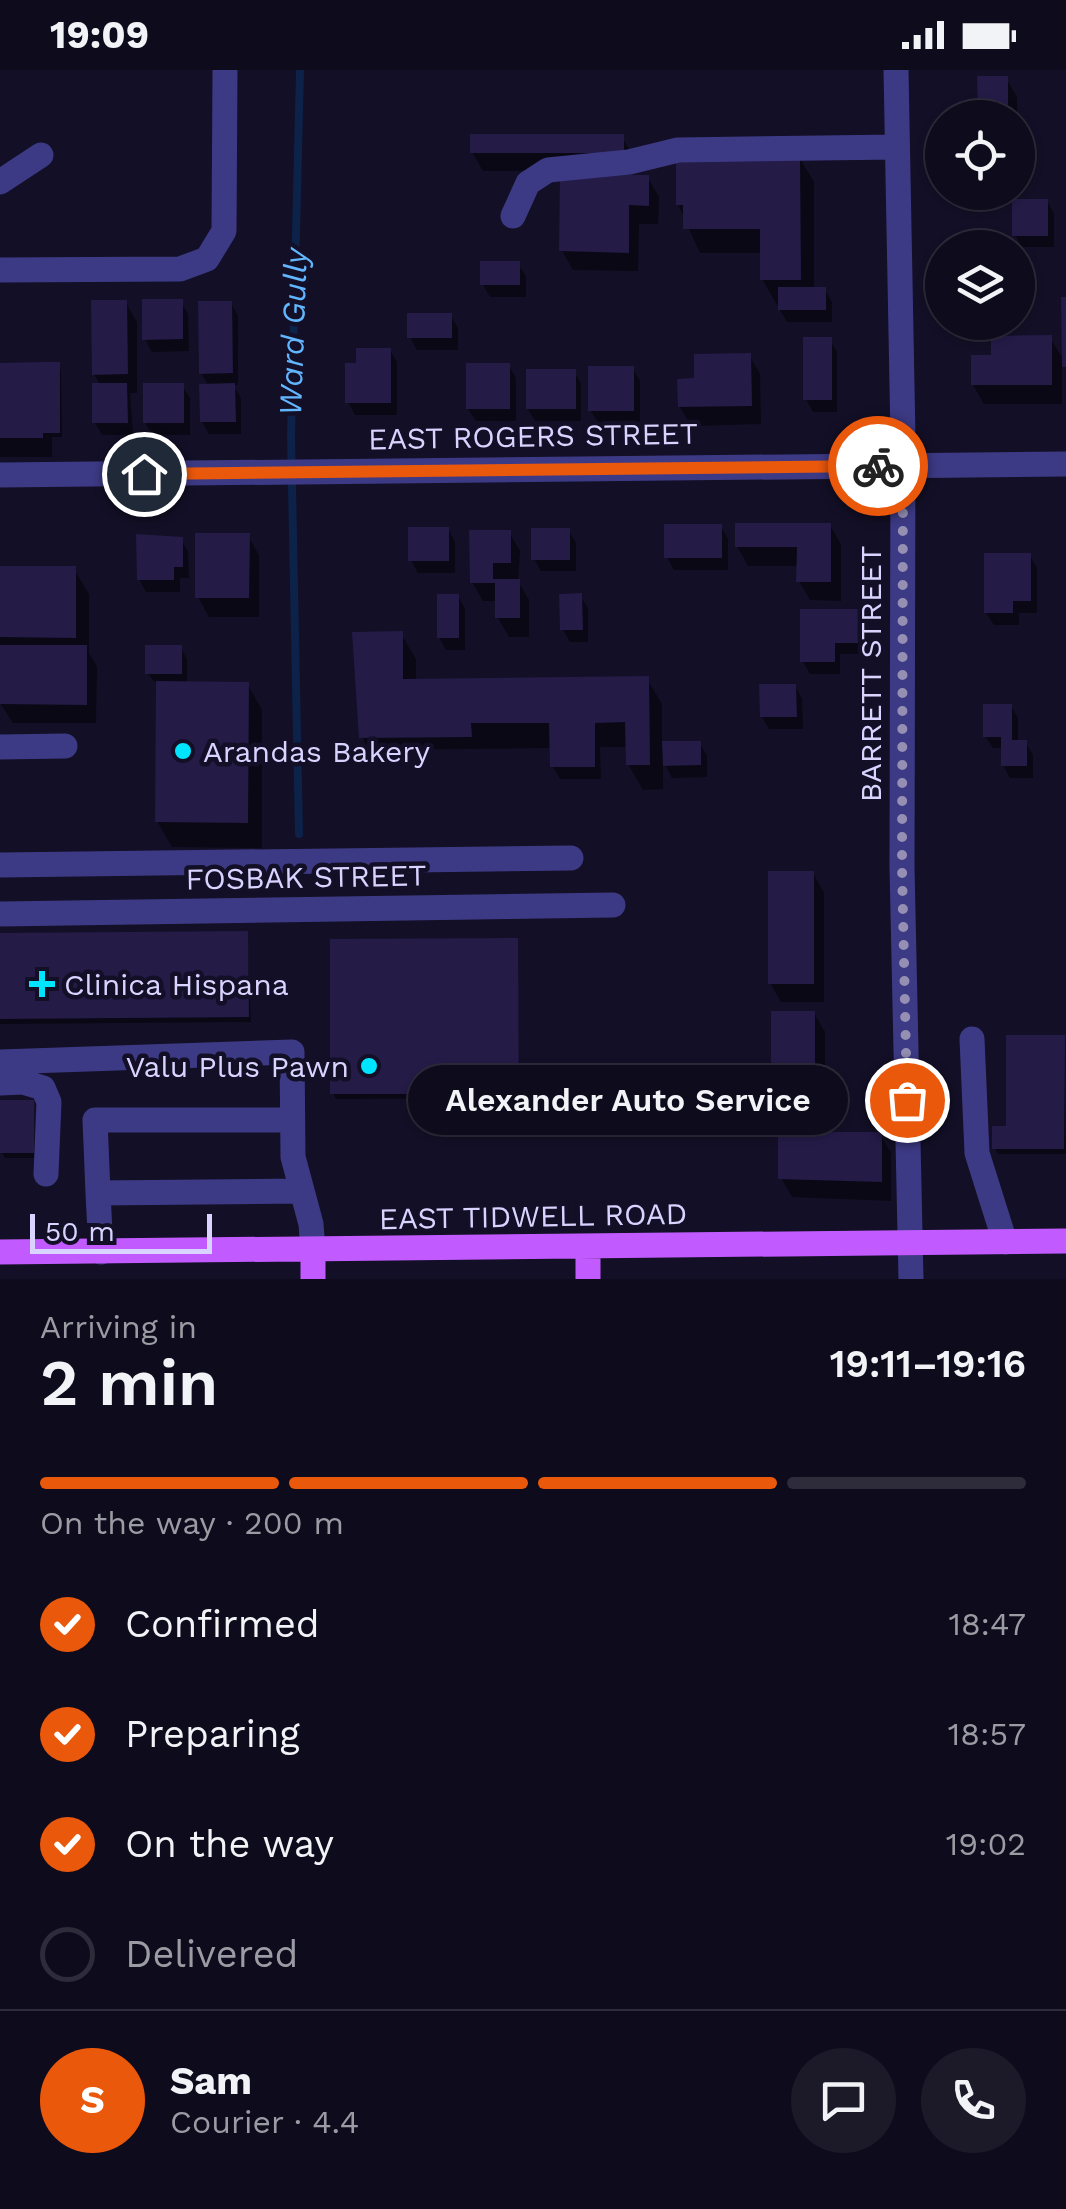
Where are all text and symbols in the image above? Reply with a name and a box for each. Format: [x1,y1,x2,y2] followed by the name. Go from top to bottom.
[50,13,149,57] text: 19:09
[925,100,1035,340] map controls
[925,100,1035,210] button: locate
[925,230,1035,340] button: layers
[271,246,315,416] water label: Ward Gully
[368,416,698,456] street label: EAST ROGERS STREET
[828,416,928,516] courier
[102,432,187,517] pin
[851,439,906,494] icon: bike
[117,447,172,502] icon: home
[853,546,888,802] street label: BARRETT STREET
[203,734,431,769] place label: Arandas Bakery
[172,740,194,762] marker: Arandas Bakery
[185,857,427,897] street label: FOSBAK STREET
[64,967,289,1002] place label: Clinica Hispana
[29,971,55,997] marker: Clinica Hispana
[126,1049,349,1084] place label: Valu Plus Pawn
[358,1055,380,1077] marker: Valu Plus Pawn
[865,1058,950,1143] pin
[407,1065,847,1135] callout: Alexander Auto Service
[880,1073,935,1128] icon: bag
[445,1081,811,1119] text: Alexander Auto Service
[379,1196,687,1236] street label: EAST TIDWELL ROAD
[30,1209,212,1254] scale bar
[45,1215,115,1248] text: 50 m
[40,1308,197,1346] text: Arriving in
[830,1342,1026,1386] text: 19:11–19:16
[40,1345,218,1421] text: 2 min
[40,1504,344,1542] text: On the way · 200 m
[40,1597,95,1652] icon: check
[125,1602,320,1646] text: Confirmed
[948,1605,1026,1643] text: 18:47
[40,1707,95,1762] icon: check
[125,1712,300,1756] text: Preparing
[948,1715,1026,1753] text: 18:57
[40,1817,95,1872] icon: check
[125,1822,334,1866] text: On the way
[946,1825,1026,1863] text: 19:02
[125,1932,298,1976] text: Delivered
[791,2048,896,2153] button: chat
[921,2048,1026,2153] button: phone
[170,2059,252,2103] text: Sam
[80,2078,105,2122] text: S
[170,2103,359,2141] text: Courier · 4.4

